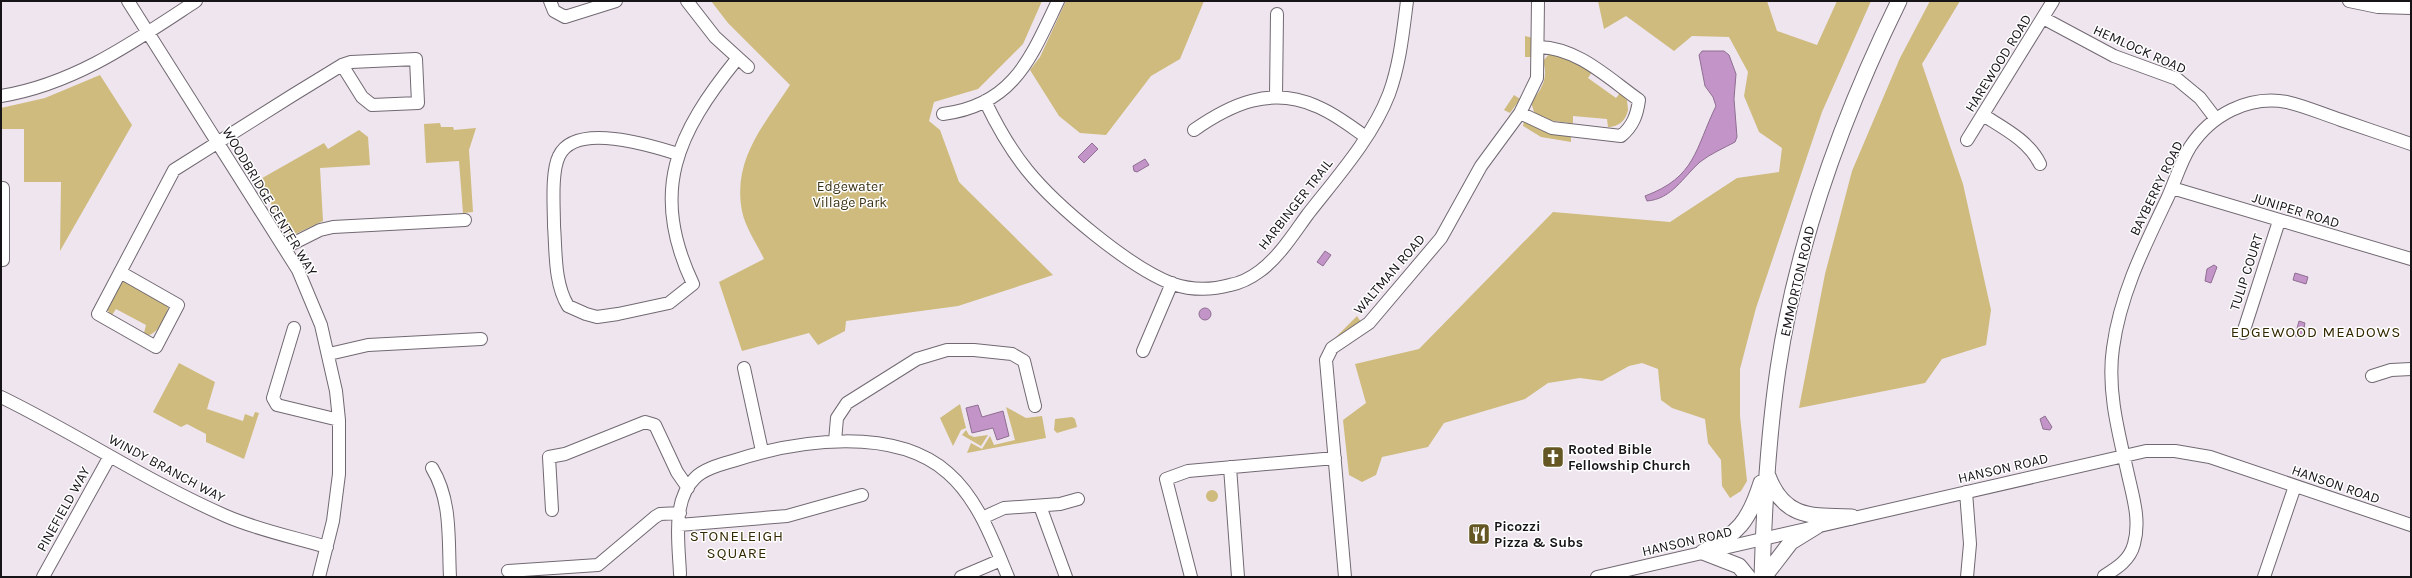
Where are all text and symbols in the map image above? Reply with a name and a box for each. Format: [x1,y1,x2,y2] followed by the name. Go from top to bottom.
[1962,11,2035,115] street label: HAREWOOD ROAD
[2091,21,2189,78] street label: HEMLOCK ROAD
[218,124,321,279] street label: WOODBRIDGE CENTER WAY
[2126,138,2187,239] street label: BAYBERRY ROAD
[1255,155,1337,253] street label: HARBINGER TRAIL
[813,178,887,211] park label: Edgewater Village Park
[2250,189,2342,232] street label: JUNIPER ROAD
[1776,224,1818,338] street label: EMMORTON ROAD
[1350,231,1429,318] street label: WALTMAN ROAD
[2226,231,2267,313] street label: TULIP COURT
[2231,323,2401,341] district label: EDGEWOOD MEADOWS
[106,431,228,506] street label: WINDY BRANCH WAY
[1568,441,1690,474] place label: Rooted Bible Fellowship Church
[1540,444,1566,470] church icon: Rooted Bible Fellowship Church
[1956,450,2050,487] street label: HANSON ROAD
[2289,461,2382,508] street label: HANSON ROAD
[33,463,94,555] street label: PINEFIELD WAY
[1494,518,1583,551] place label: Picozzi Pizza & Subs
[1466,521,1492,547] restaurant icon: Picozzi Pizza & Subs
[1640,523,1734,560] street label: HANSON ROAD
[690,527,784,562] district label: STONELEIGH SQUARE

